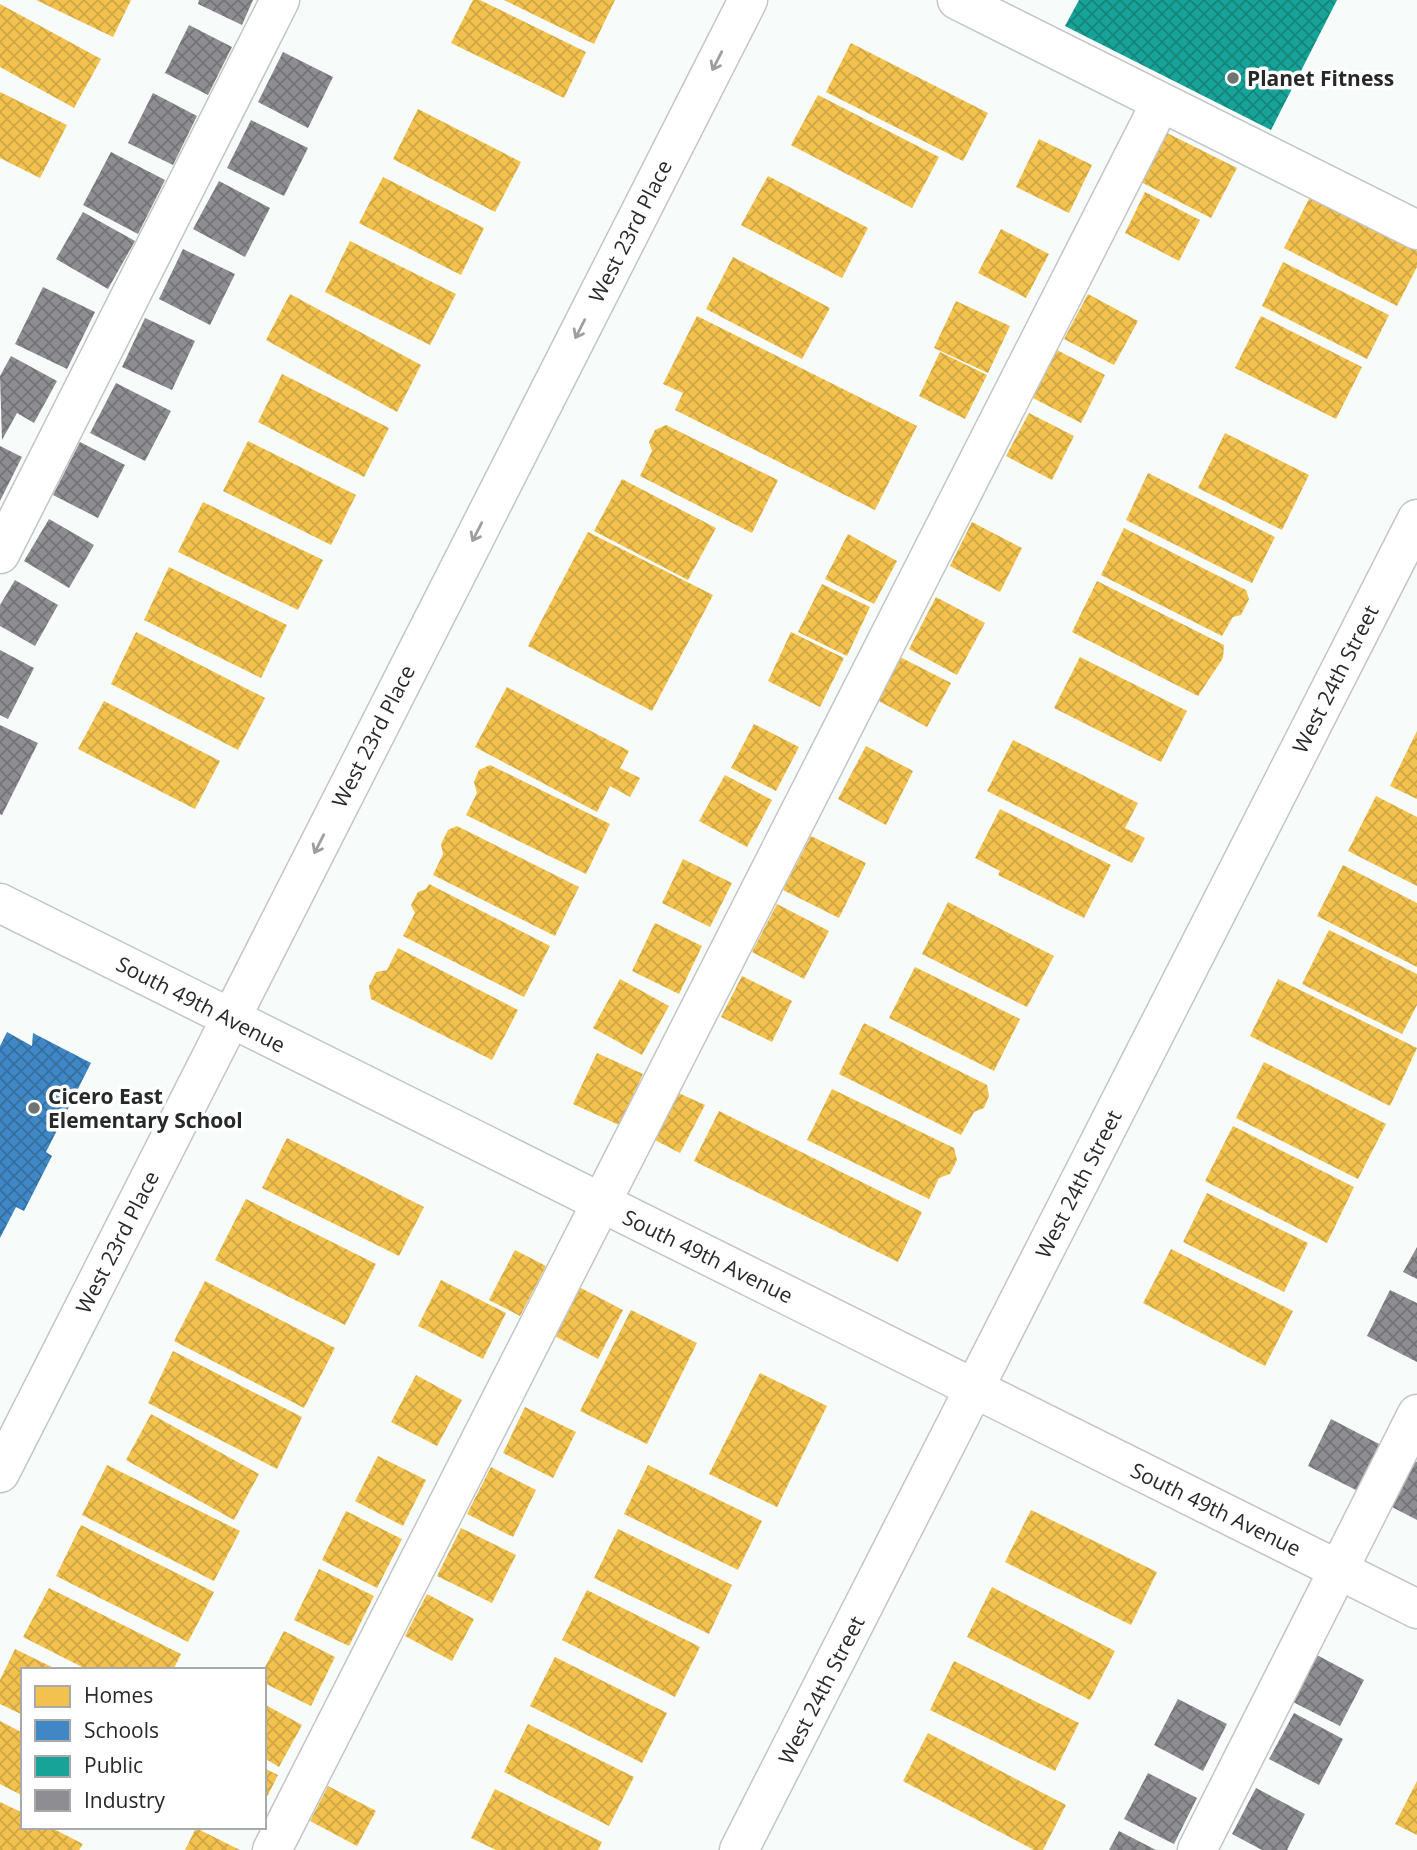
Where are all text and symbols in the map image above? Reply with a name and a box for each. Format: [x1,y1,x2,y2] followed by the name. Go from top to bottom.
[709,50,723,71] one-way arrow
[1247,64,1394,92] place label: Planet Fitness
[1225,70,1241,86] marker: Planet Fitness
[582,155,678,307] street label: West 23rd Place
[573,318,587,339] one-way arrow
[470,521,484,542] one-way arrow
[1286,600,1384,758] street label: West 24th Street
[325,660,421,812] street label: West 23rd Place
[311,833,325,854] one-way arrow
[112,949,290,1059] street label: South 49th Avenue
[48,1082,243,1134] place label: Cicero East Elementary School
[26,1100,42,1116] marker: Cicero East Elementary School
[1029,1105,1127,1263] street label: West 24th Street
[69,1166,165,1318] street label: West 23rd Place
[618,1203,798,1309] street label: South 49th Avenue
[1126,1456,1306,1562] street label: South 49th Avenue
[772,1611,870,1769] street label: West 24th Street
[21,1668,266,1829] legend
[84,1681,153,1709] text: Homes
[84,1716,159,1744] text: Schools
[84,1751,143,1779] text: Public
[84,1786,166,1814] text: Industry

